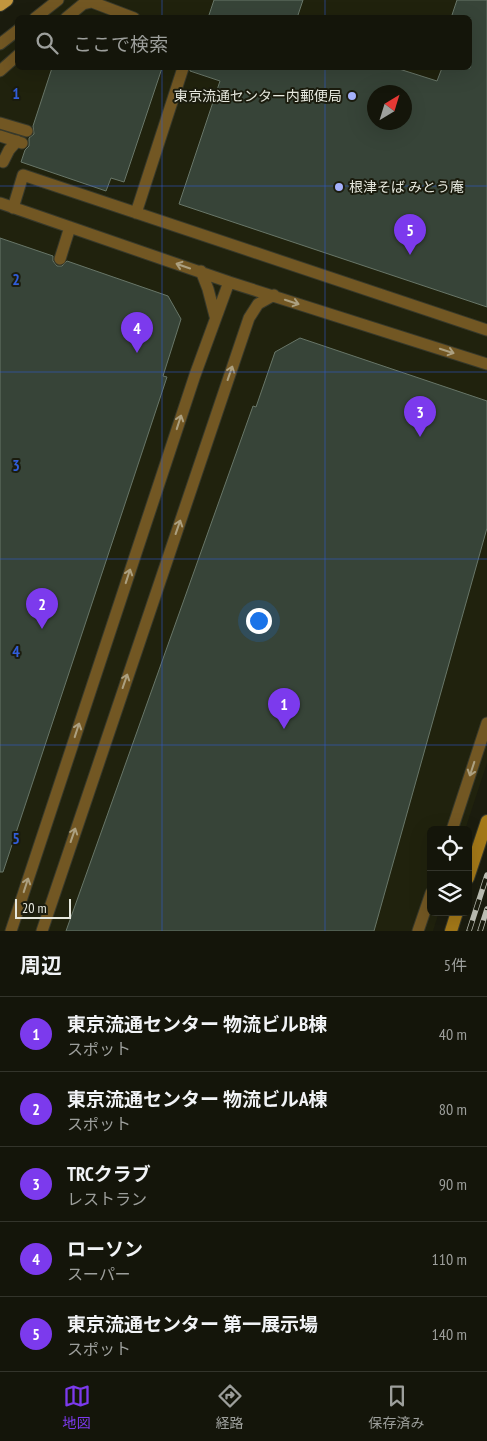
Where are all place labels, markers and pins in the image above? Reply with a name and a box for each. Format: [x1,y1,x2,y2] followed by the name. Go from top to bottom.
[174,87,342,105] place label: 東京流通センター内郵便局
[346,90,358,102] marker: 東京流通センター内郵便局
[349,178,464,196] place label: 根津そば みとう庵
[333,181,345,193] marker: 根津そば みとう庵
[394,214,426,255] pin: 5
[121,312,153,353] pin: 4
[404,396,436,437] pin: 3
[26,588,58,629] pin: 2
[268,688,300,729] pin: 1

